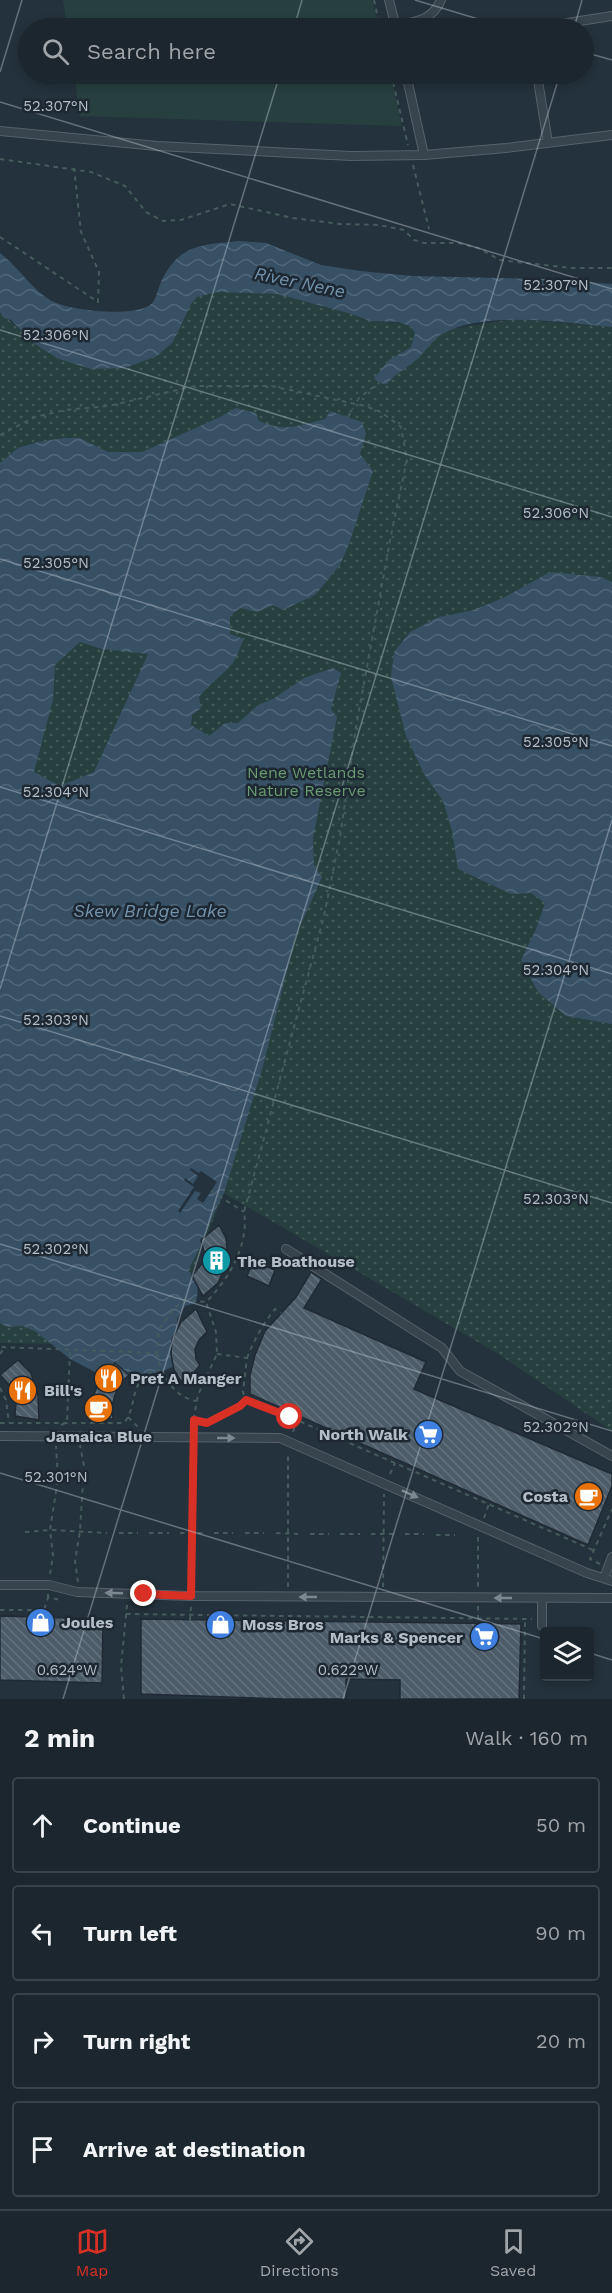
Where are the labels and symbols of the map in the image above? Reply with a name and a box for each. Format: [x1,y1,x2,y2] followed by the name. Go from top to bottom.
[23,97,89,115] text: 52.307°N
[253,262,347,302] water label: River Nene
[523,276,589,294] text: 52.307°N
[23,326,89,344] text: 52.306°N
[523,504,589,522] text: 52.306°N
[23,554,89,572] text: 52.305°N
[523,733,589,751] text: 52.305°N
[246,763,366,800] park label: Nene Wetlands Nature Reserve
[23,783,89,801] text: 52.304°N
[73,900,227,921] water label: Skew Bridge Lake
[523,961,589,979] text: 52.304°N
[23,1011,89,1029] text: 52.303°N
[523,1190,589,1208] text: 52.303°N
[23,1240,89,1258] text: 52.302°N
[200,1245,232,1277] building icon: The Boathouse
[237,1252,355,1271] place label: The Boathouse
[93,1362,125,1394] restaurant icon: Pret A Manger
[130,1369,242,1388] place label: Pret A Manger
[7,1374,39,1406] restaurant icon: Bill's
[44,1381,83,1400] place label: Bill's
[83,1392,115,1424] cafe icon: Jamaica Blue
[276,1403,302,1429] route start
[413,1418,445,1450] supermarket icon: North Walk
[523,1418,589,1436] text: 52.302°N
[319,1425,408,1444] place label: North Walk
[46,1427,152,1446] place label: Jamaica Blue
[217,1433,236,1443] one-way arrow
[24,1468,88,1486] text: 52.301°N
[573,1480,605,1512] cafe icon: Costa
[523,1487,569,1506] place label: Costa
[401,1490,419,1499] one-way arrow
[130,1580,156,1606] route end
[104,1589,123,1598] one-way arrow
[299,1592,318,1602] one-way arrow
[494,1593,513,1603] one-way arrow
[24,1606,56,1638] shop icon: Joules
[205,1608,237,1640] shop icon: Moss Bros
[61,1613,114,1632] place label: Joules
[242,1615,324,1634] place label: Moss Bros
[468,1621,500,1653] supermarket icon: Marks & Spencer
[330,1628,463,1647] place label: Marks & Spencer
[37,1661,97,1679] text: 0.624°W
[318,1661,378,1679] text: 0.622°W

